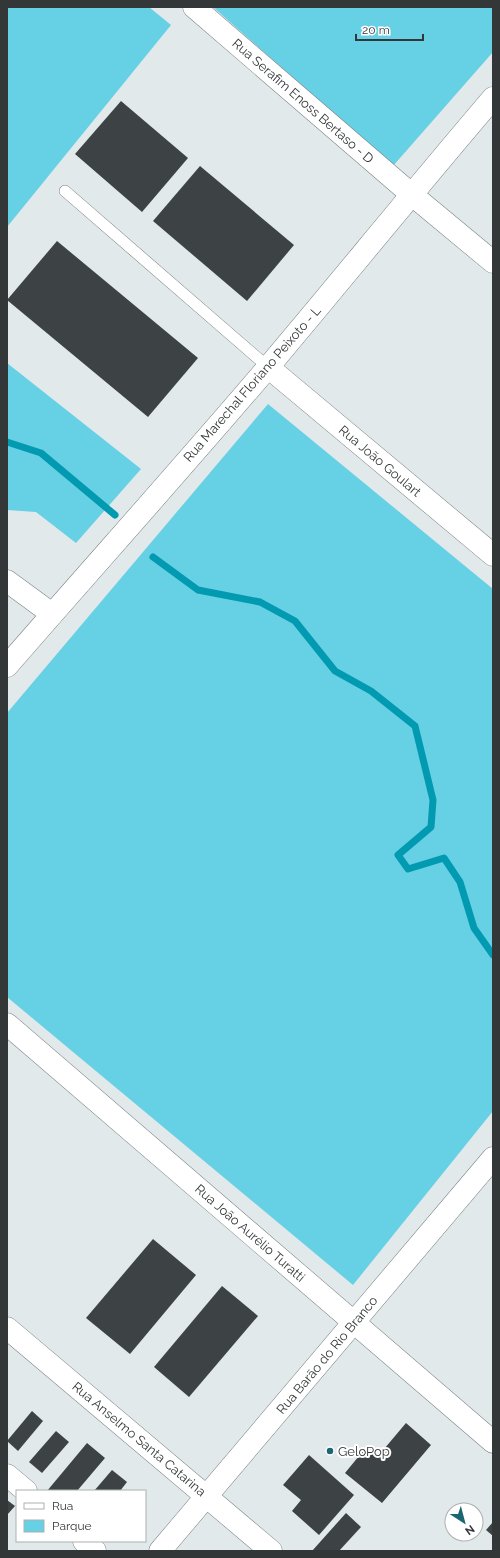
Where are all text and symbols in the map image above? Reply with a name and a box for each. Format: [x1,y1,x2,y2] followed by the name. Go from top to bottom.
[356,16,423,42] scale bar
[362,23,390,37] text: 20 m
[229,36,377,166] street label: Rua Serafim Enoss Bertaso - D
[180,303,324,465] street label: Rua Marechal Floriano Peixoto - L
[336,422,425,500] street label: Rua João Goulart
[192,1181,308,1285] street label: Rua João Aurélio Turatti
[273,1293,381,1417] street label: Rua Barão do Rio Branco
[69,1379,209,1499] street label: Rua Anselmo Santa Catarina
[338,1444,390,1459] place label: GeloPop
[325,1446,335,1456] marker: GeloPop
[16,1490,146,1542] legend
[52,1499,73,1513] text: Rua
[444,1502,484,1542] north arrow
[52,1519,92,1533] text: Parque
[462,1522,477,1537] text: N

